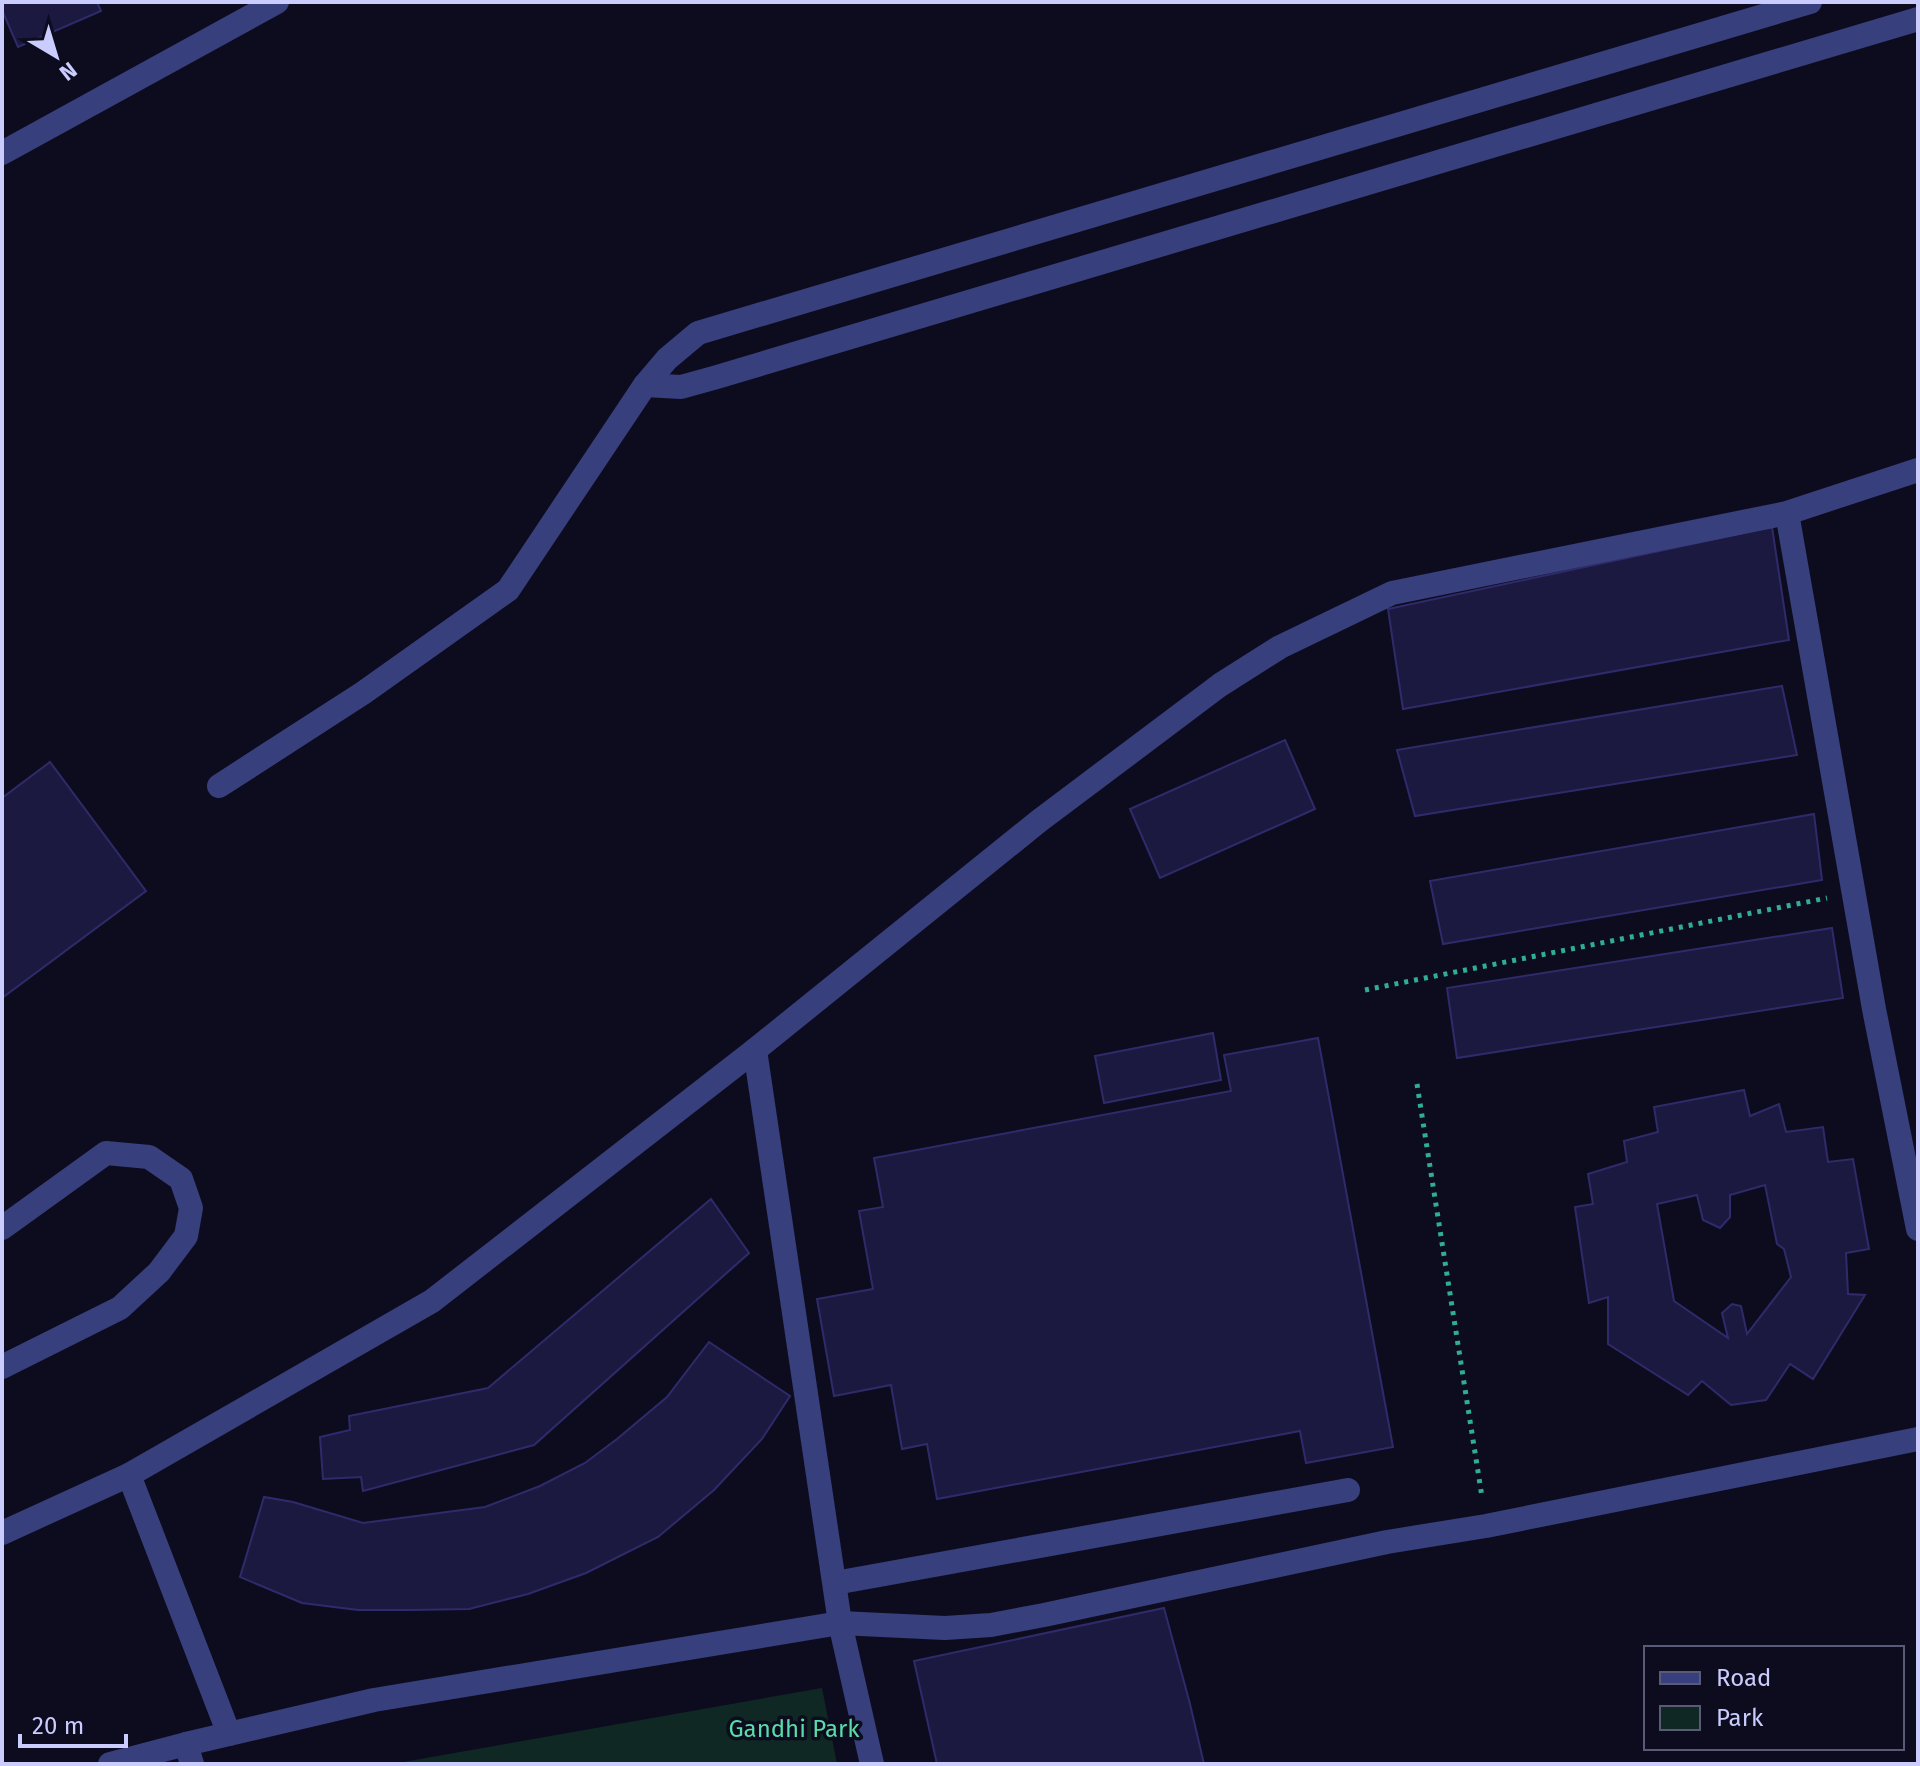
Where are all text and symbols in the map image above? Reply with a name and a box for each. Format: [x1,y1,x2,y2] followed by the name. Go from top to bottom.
[16,16,96,96] north arrow
[54,56,82,86] text: N
[1644,1646,1904,1750] legend
[1716,1664,1771,1692] text: Road
[20,1698,126,1748] scale bar
[1716,1704,1764,1732] text: Park
[32,1712,84,1740] text: 20 m
[728,1715,860,1743] park label: Gandhi Park

